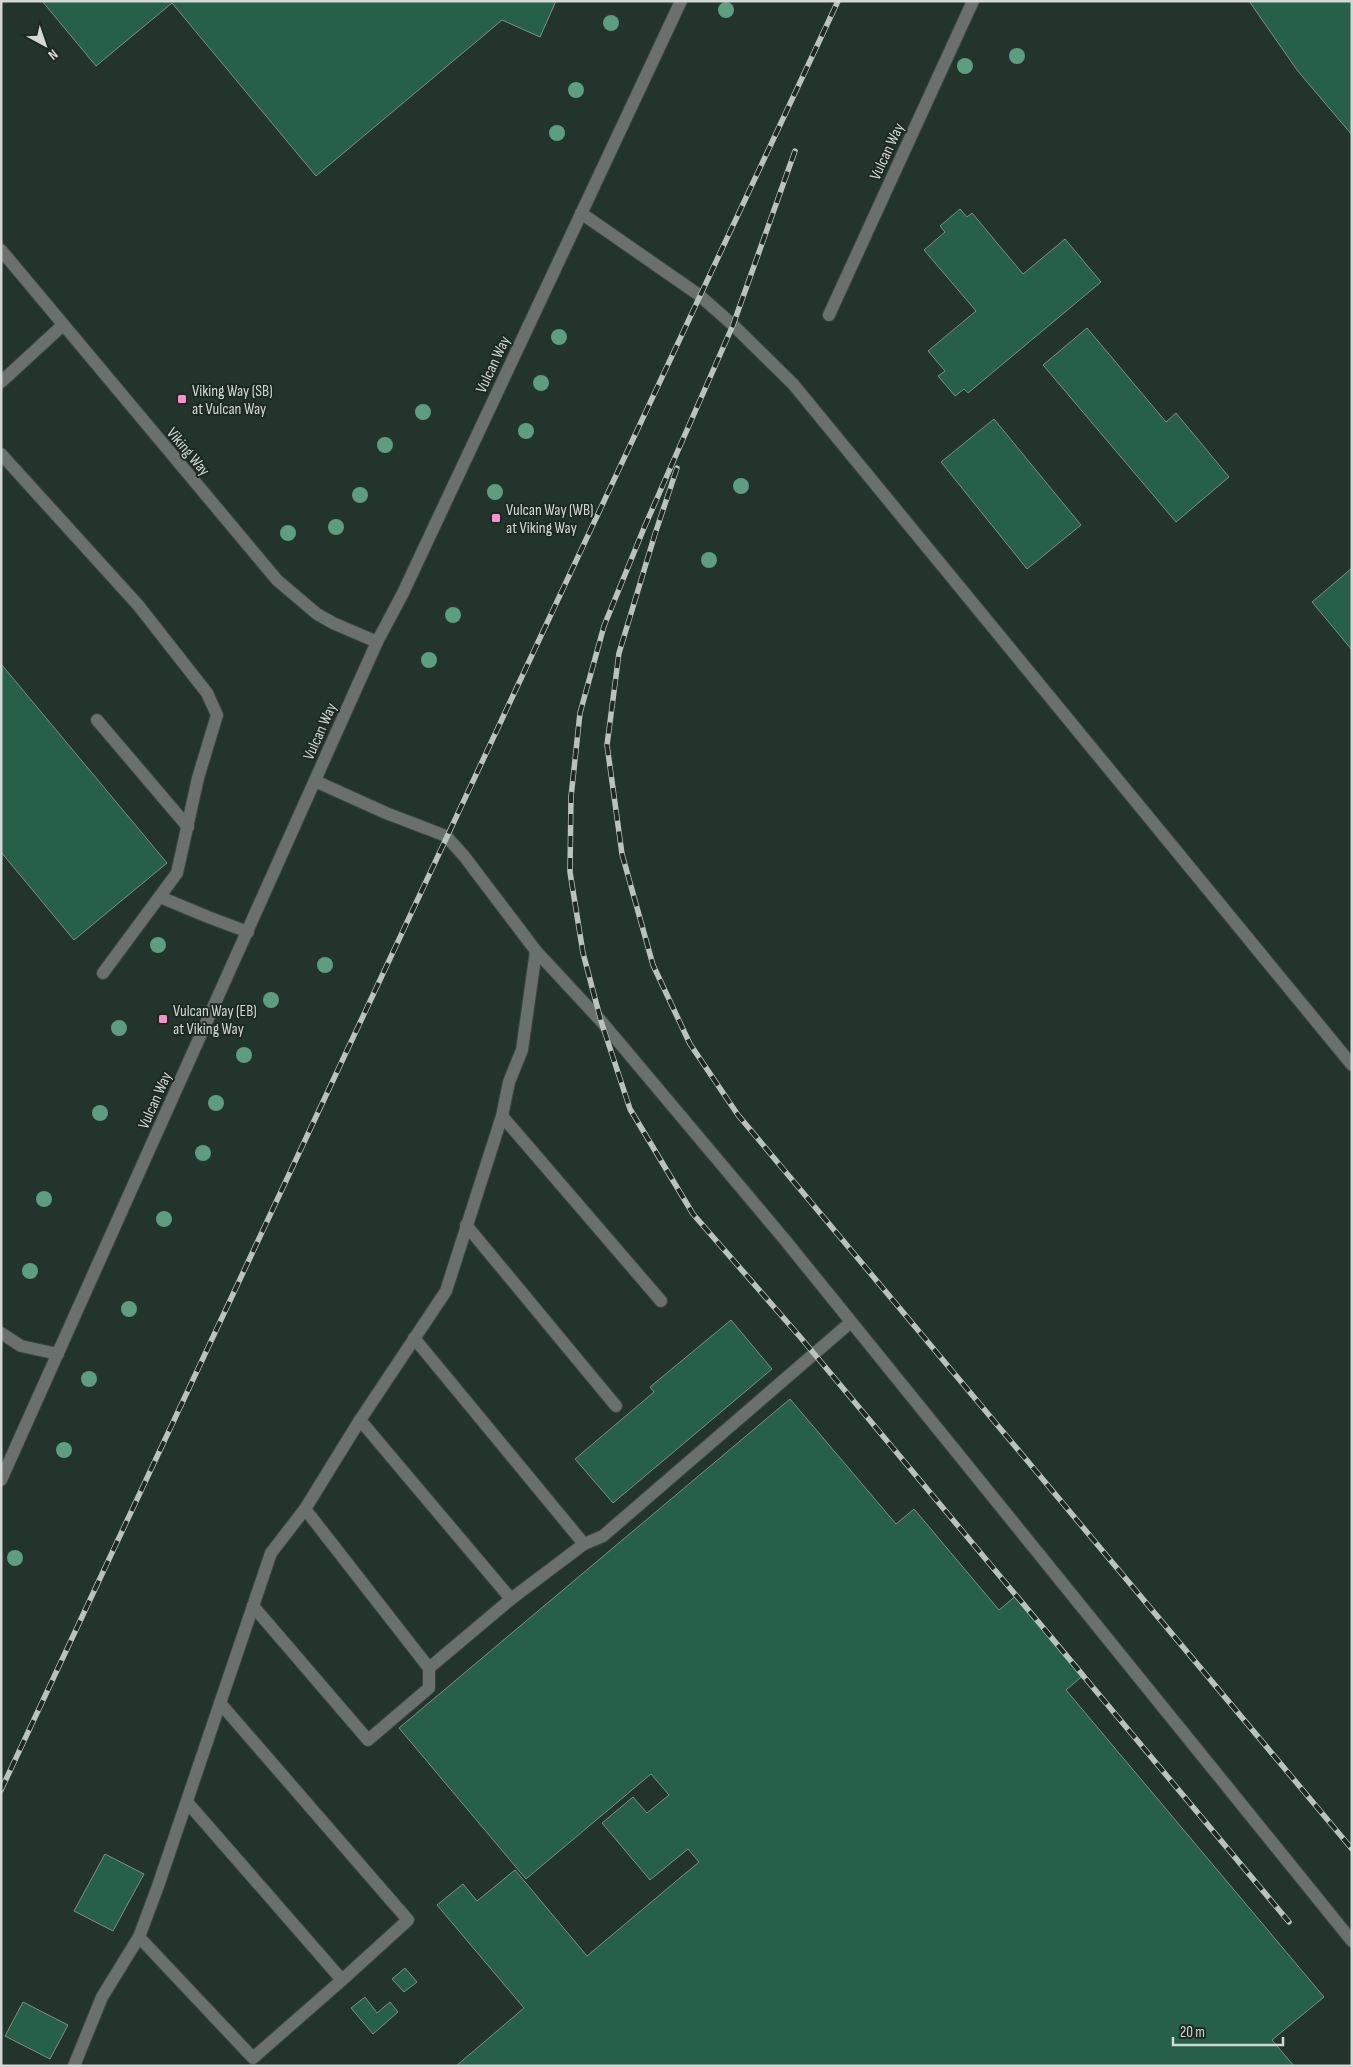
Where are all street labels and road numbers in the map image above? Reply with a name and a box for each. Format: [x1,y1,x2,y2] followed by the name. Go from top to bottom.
[866,120,909,183] street label: Vulcan Way
[472,333,515,396] street label: Vulcan Way
[162,424,214,480] street label: Viking Way
[299,700,341,763] street label: Vulcan Way
[134,1069,176,1132] street label: Vulcan Way

